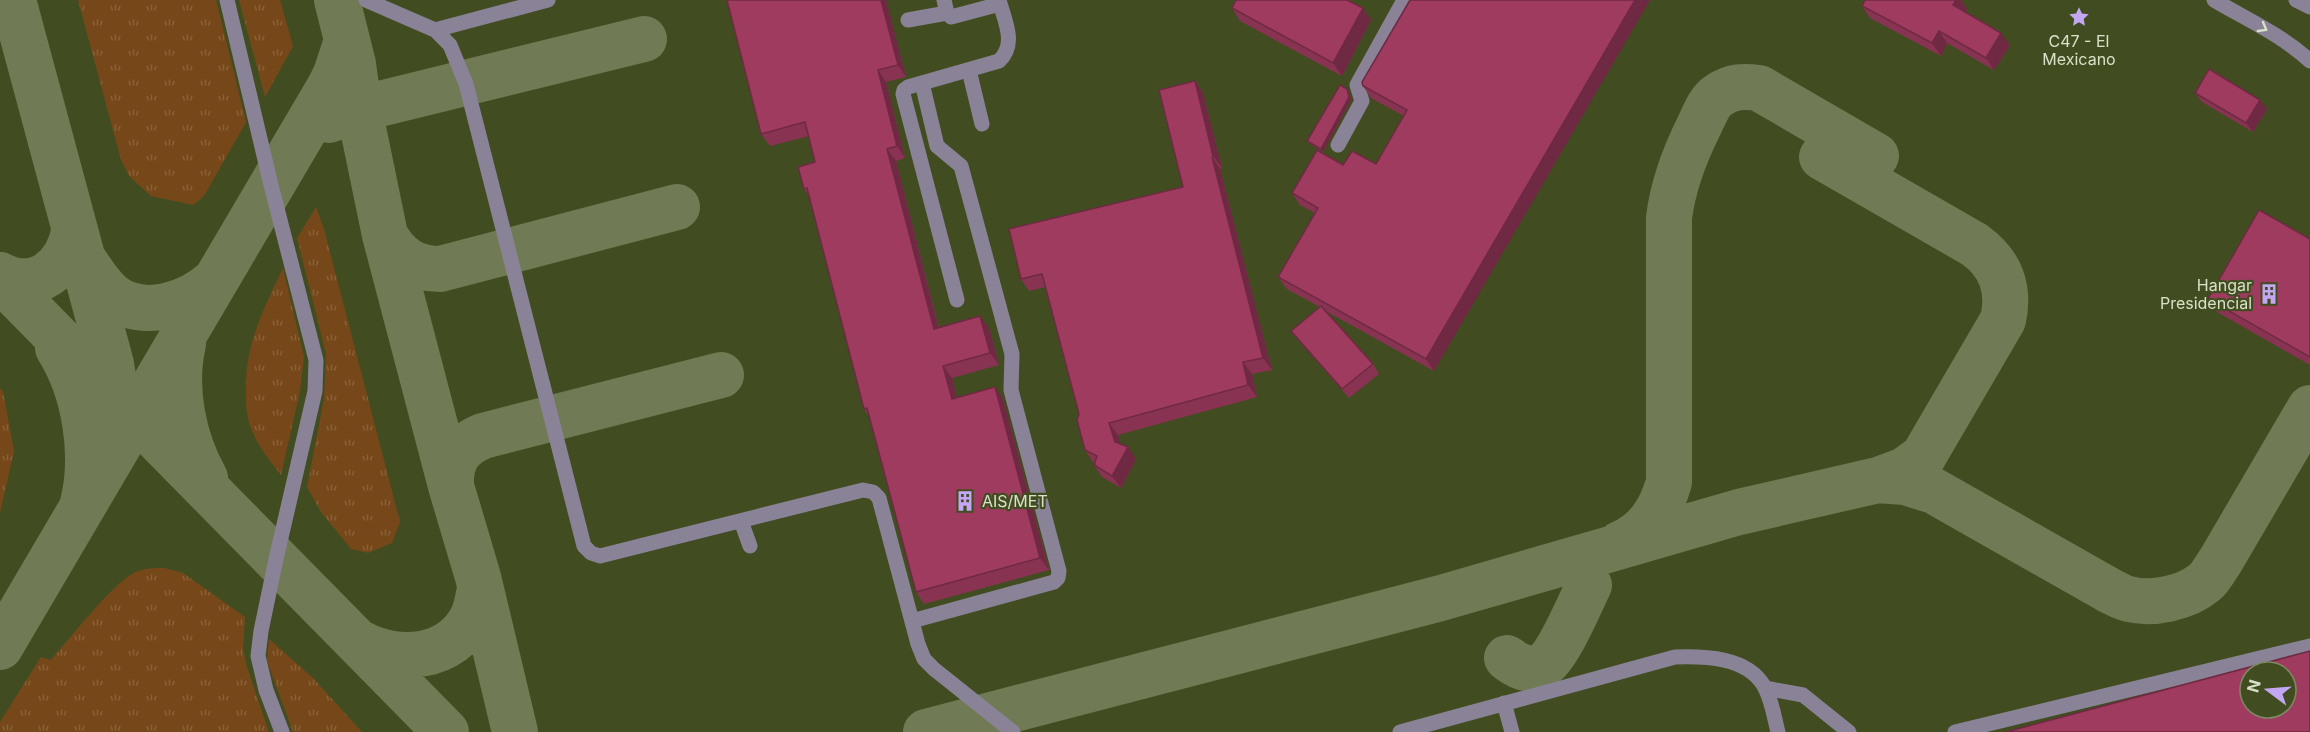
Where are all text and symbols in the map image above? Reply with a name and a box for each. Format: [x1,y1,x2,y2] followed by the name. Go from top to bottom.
[2067,5,2091,29] place icon: C47 - El Mexicano
[2257,21,2267,33] one-way arrow
[2042,31,2116,69] place label: C47 - El Mexicano
[2160,275,2252,313] place label: Hangar Presidencial
[2257,282,2281,306] building icon: Hangar Presidencial
[953,489,977,513] building icon: AIS/MET
[982,491,1048,511] place label: AIS/MET
[2238,660,2298,720] north arrow
[2242,677,2265,694] text: N

